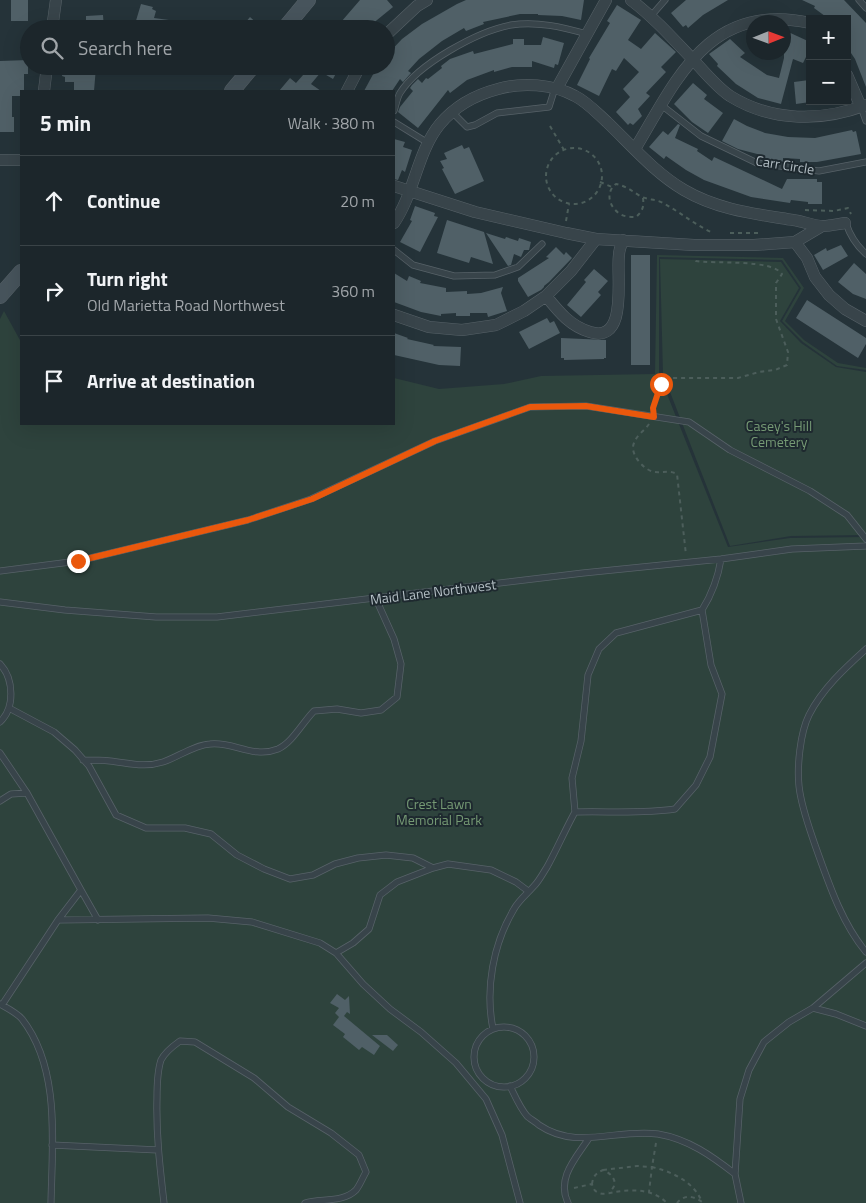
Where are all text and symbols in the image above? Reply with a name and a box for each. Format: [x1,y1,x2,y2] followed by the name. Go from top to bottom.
[746,15,791,60] north arrow
[806,15,851,105] map controls
[806,15,851,60] button: +
[20,20,395,75] search box
[78,33,172,62] text: Search here
[38,34,66,62] icon: search
[806,60,851,105] button: −
[40,107,91,139] text: 5 min
[287,111,375,135] text: Walk · 380 m
[754,150,816,180] street label: Carr Circle
[87,186,160,215] text: Continue
[40,187,68,215] icon: ahead
[340,189,375,213] text: 20 m
[87,264,168,293] text: Turn right
[40,277,68,305] icon: right
[331,279,375,303] text: 360 m
[87,293,285,317] text: Old Marietta Road Northwest
[87,366,255,395] text: Arrive at destination
[40,367,68,395] icon: arrive
[650,373,673,396] route start
[746,415,812,452] park label: Casey's Hill Cemetery
[67,550,90,573] route end
[369,573,497,610] street label: Maid Lane Northwest
[396,793,482,830] park label: Crest Lawn Memorial Park

